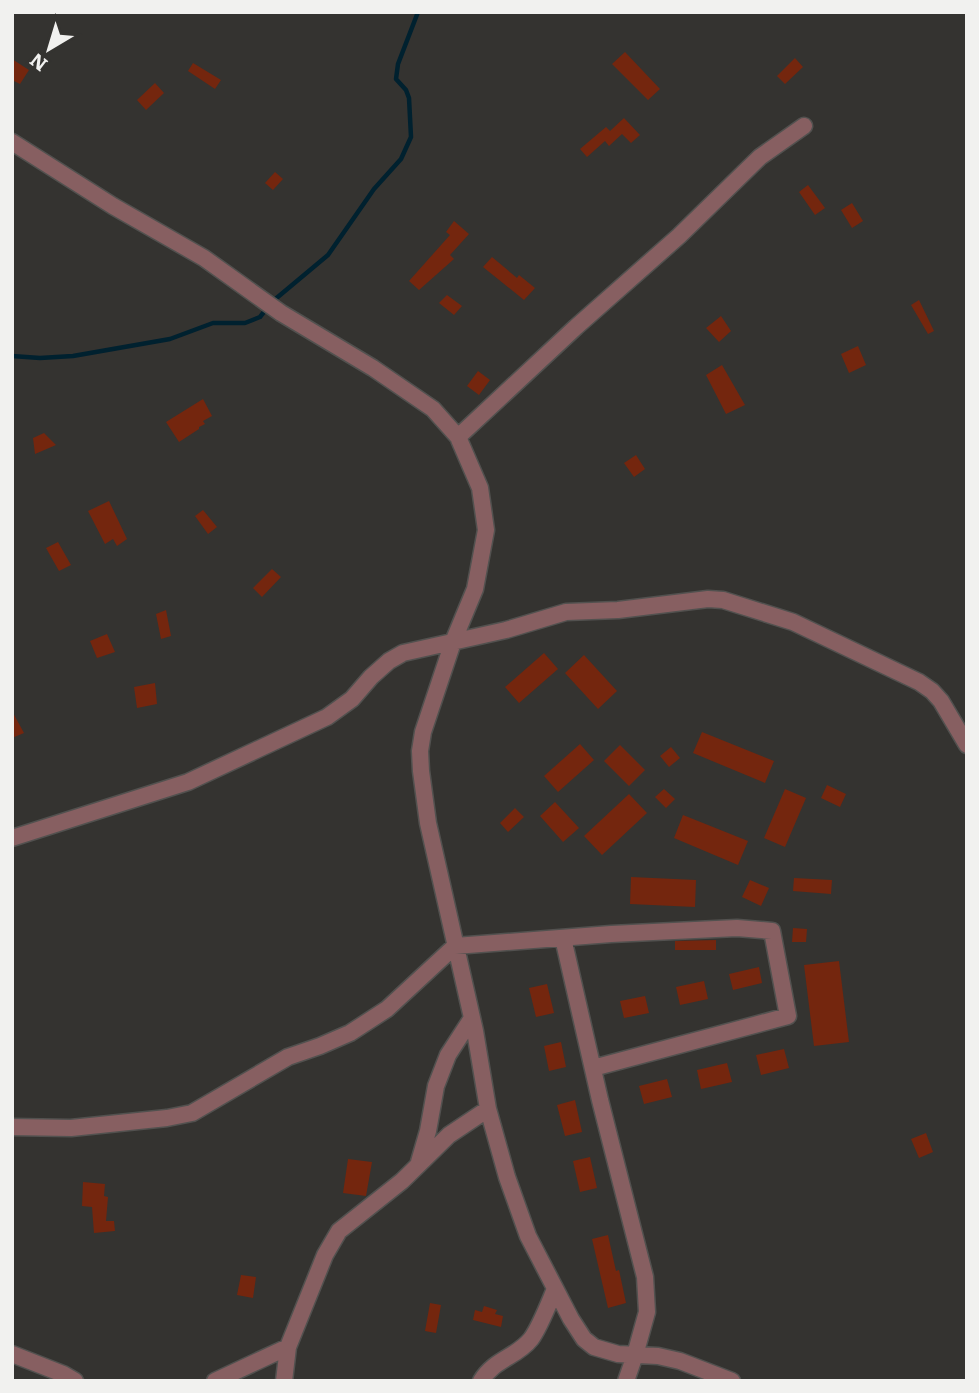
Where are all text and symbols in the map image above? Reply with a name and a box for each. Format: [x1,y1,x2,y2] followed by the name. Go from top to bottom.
[14,14,84,84] north arrow
[23,47,53,79] text: N

